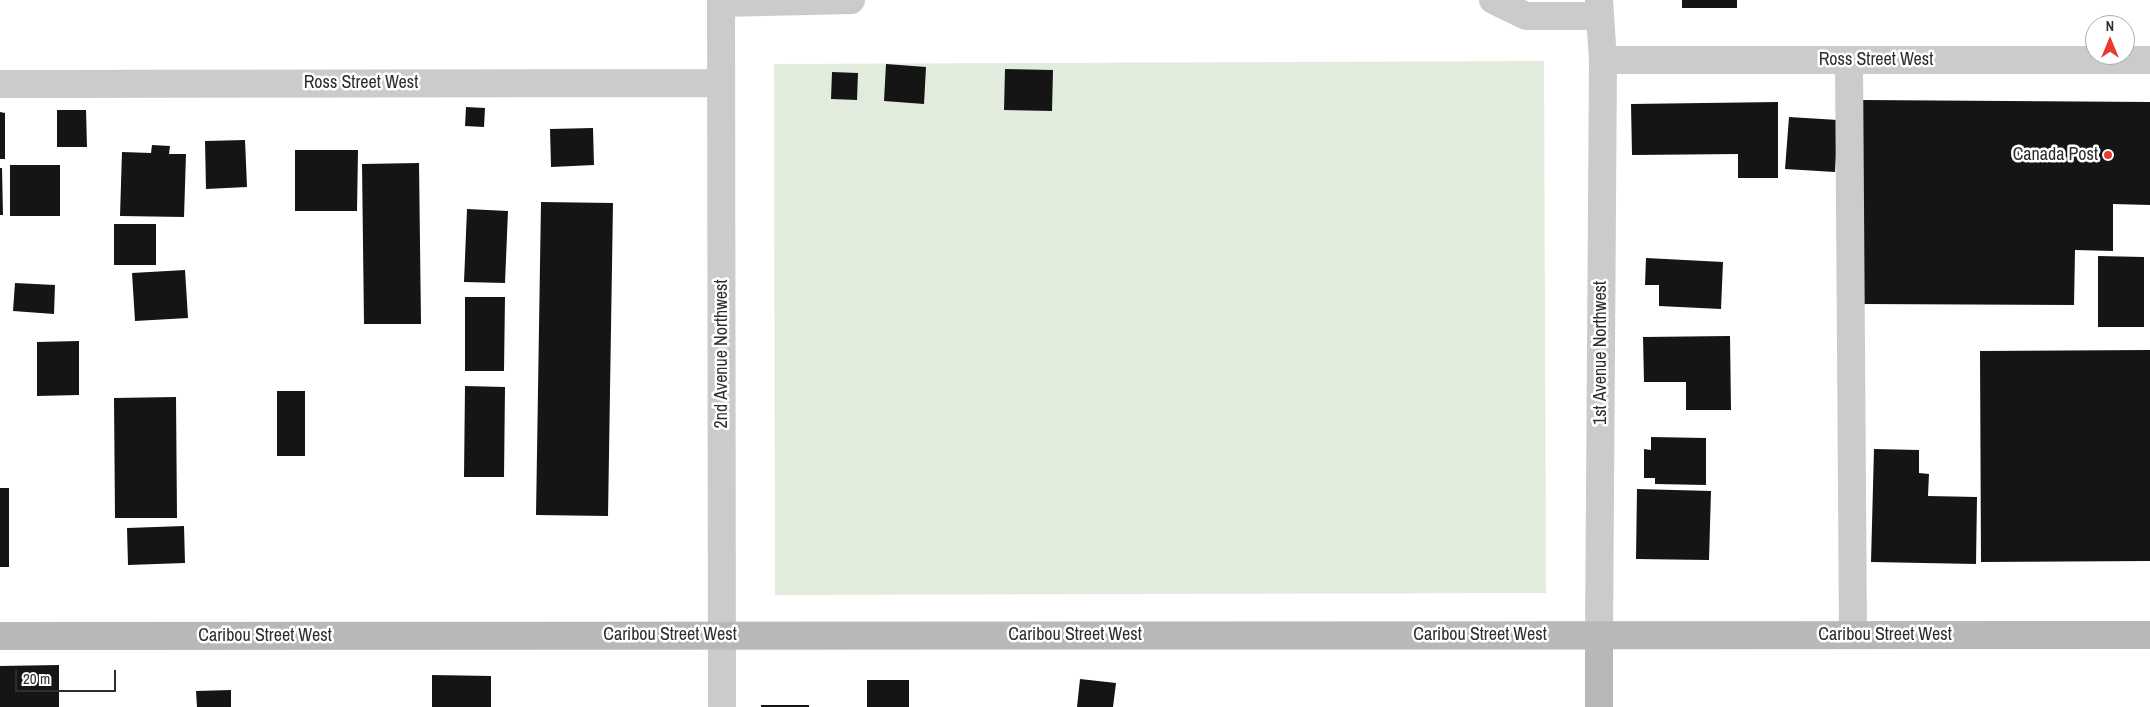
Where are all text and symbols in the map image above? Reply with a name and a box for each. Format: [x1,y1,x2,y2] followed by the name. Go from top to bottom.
[2085,15,2135,65] north arrow
[2106,17,2114,35] text: N
[1819,49,1933,71] street label: Ross Street West
[304,72,418,94] street label: Ross Street West
[2013,144,2098,166] place label: Canada Post
[2102,149,2114,161] marker: Canada Post
[711,279,733,429] street label: 2nd Avenue Northwest
[1590,281,1612,425] street label: 1st Avenue Northwest
[603,624,737,646] street label: Caribou Street West
[1008,624,1142,646] street label: Caribou Street West
[1413,624,1547,646] street label: Caribou Street West
[1818,624,1952,646] street label: Caribou Street West
[198,625,332,647] street label: Caribou Street West
[18,660,119,692] scale bar
[23,668,50,689] text: 20 m

